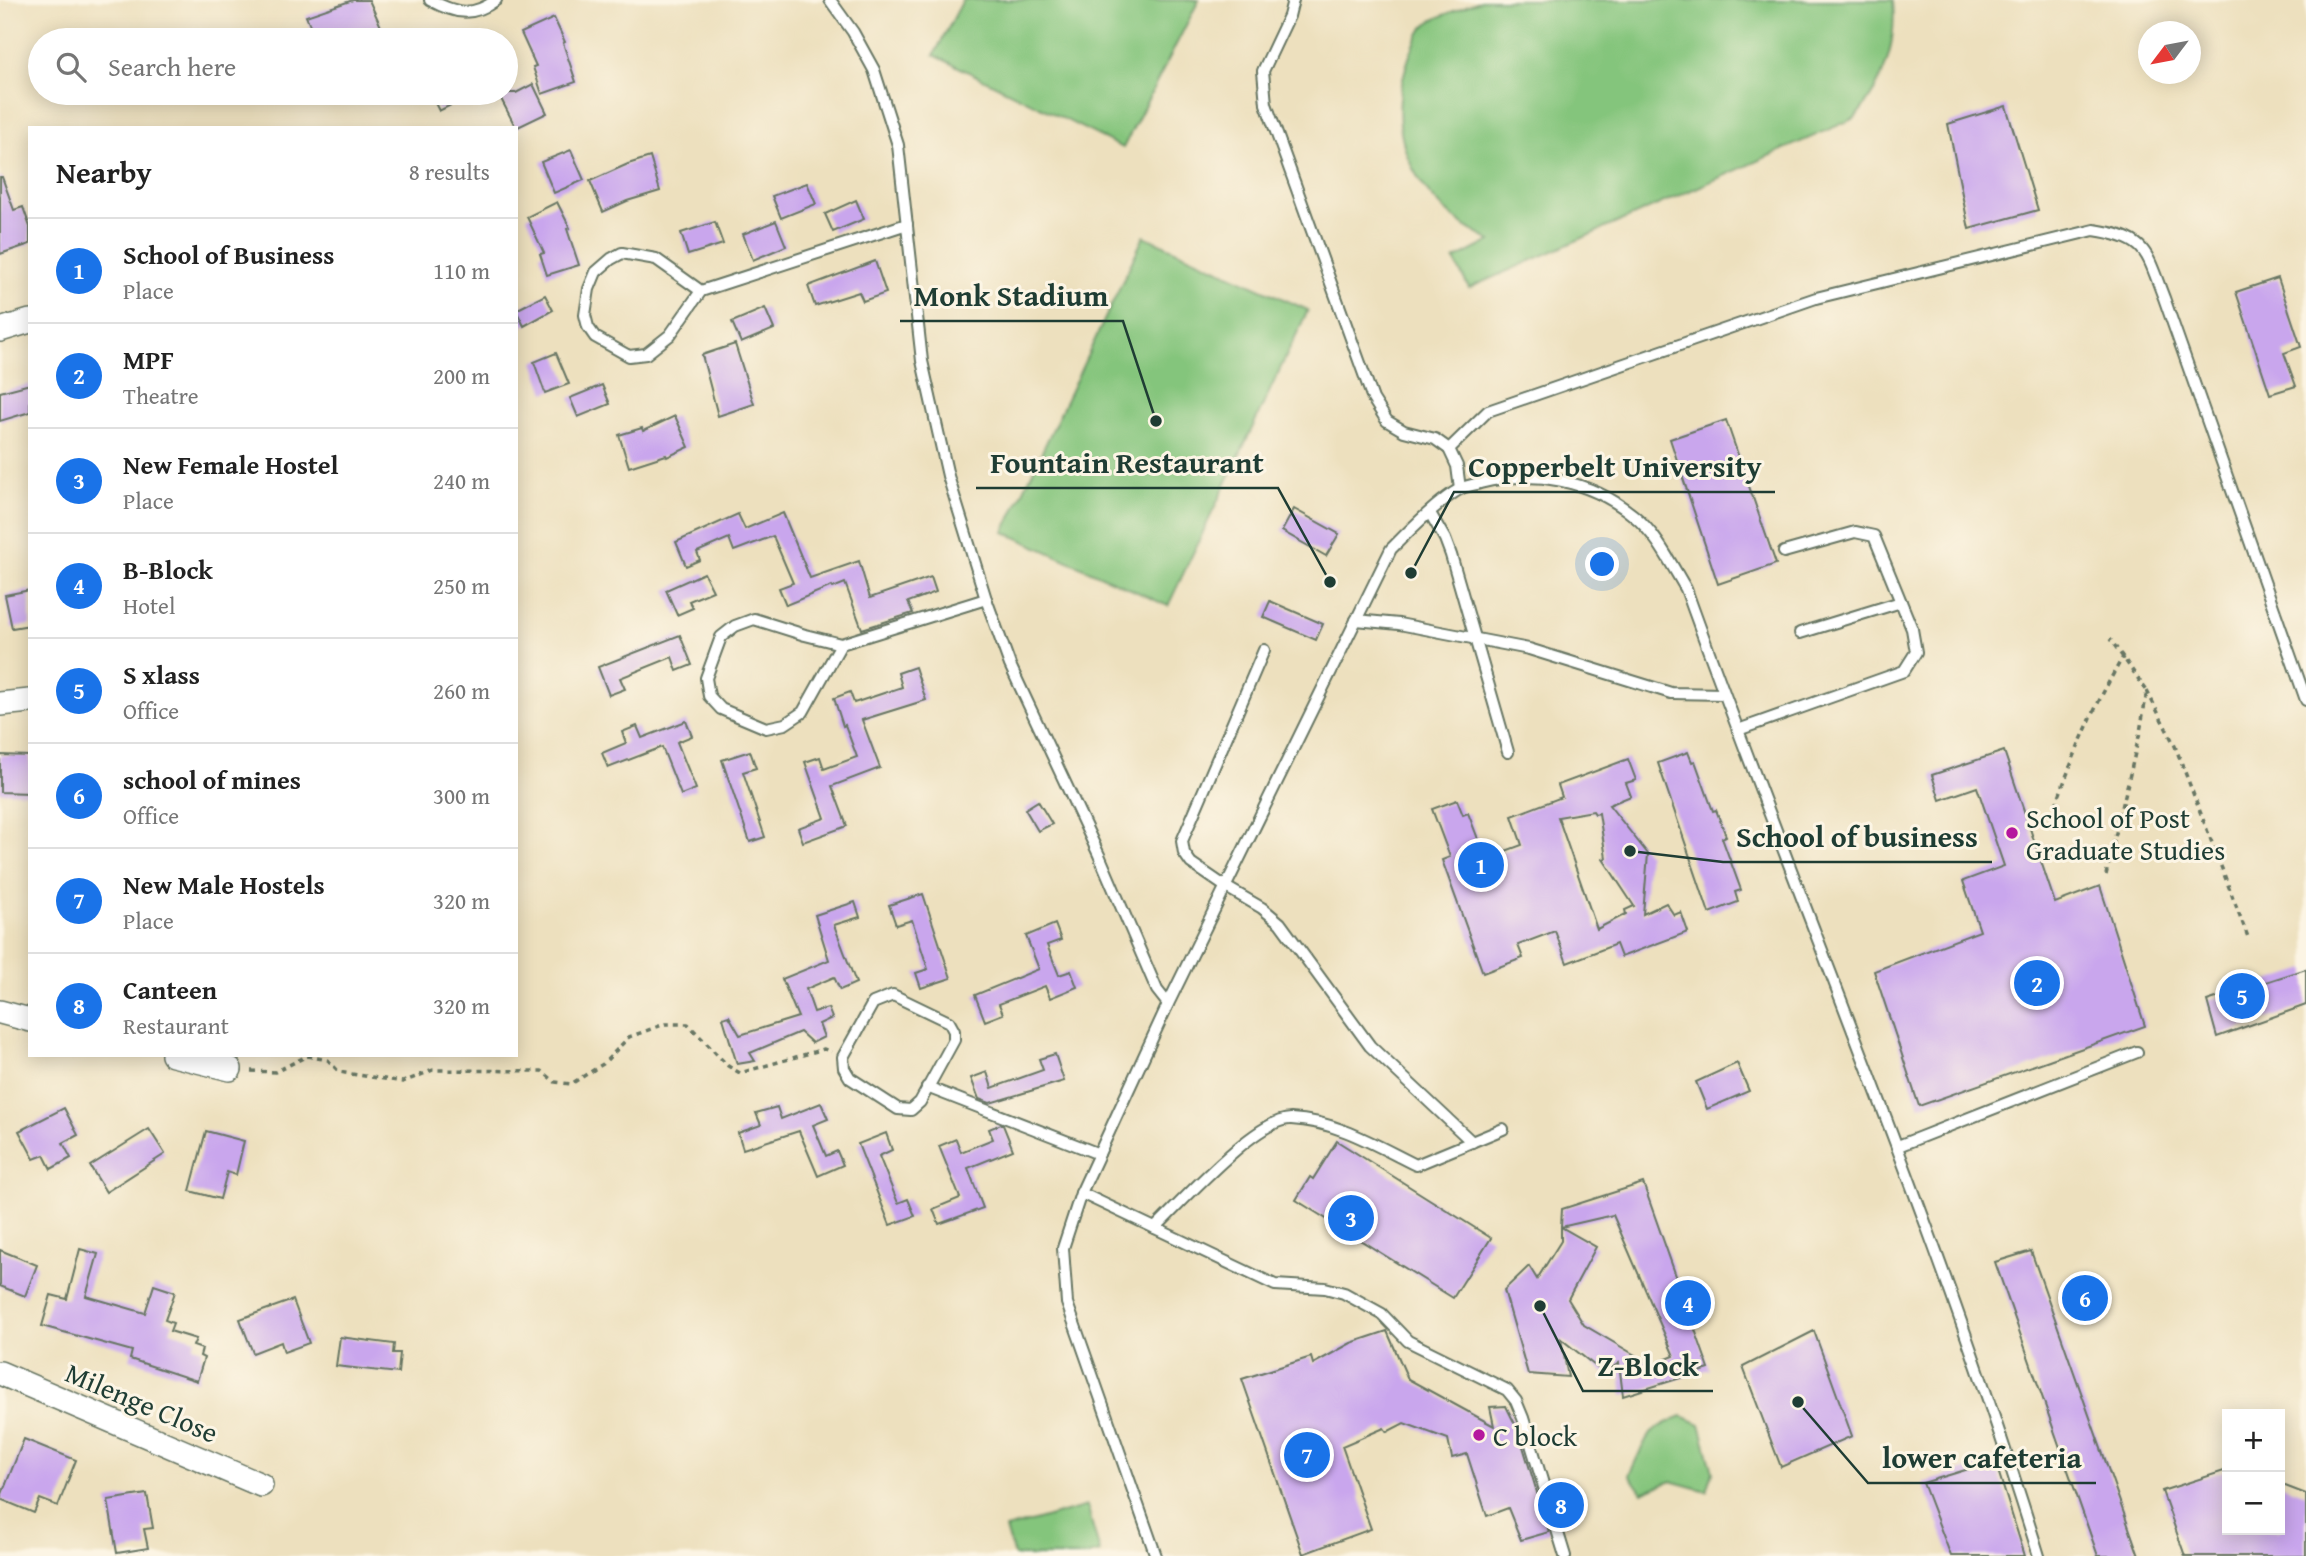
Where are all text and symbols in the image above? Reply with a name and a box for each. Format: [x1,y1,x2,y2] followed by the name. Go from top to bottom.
[2138,21,2201,84] north arrow
[28,28,518,105] search box
[108,47,236,86] text: Search here
[52,48,90,86] icon: search
[56,150,152,194] text: Nearby
[409,155,490,188] text: 8 results
[123,235,334,274] text: School of Business
[73,254,85,287] text: 1
[433,254,490,287] text: 110 m
[900,270,1123,321] callout: Monk Stadium
[913,273,1109,317] text: Monk Stadium
[123,274,174,307] text: Place
[123,340,174,379] text: MPF
[73,359,85,392] text: 2
[433,359,490,392] text: 200 m
[123,379,199,412] text: Theatre
[976,437,1278,488] callout: Fountain Restaurant
[990,440,1265,484] text: Fountain Restaurant
[1454,441,1775,492] callout: Copperbelt University
[1468,444,1762,488] text: Copperbelt University
[123,445,339,484] text: New Female Hostel
[73,464,85,497] text: 3
[433,464,490,497] text: 240 m
[123,484,174,517] text: Place
[1585,547,1619,581] your location
[123,550,213,589] text: B-Block
[73,569,85,602] text: 4
[433,569,490,602] text: 250 m
[123,589,175,622] text: Hotel
[123,655,200,694] text: S xlass
[73,674,85,707] text: 5
[433,674,490,707] text: 260 m
[123,694,179,727] text: Office
[123,760,301,799] text: school of mines
[73,779,85,812] text: 6
[433,779,490,812] text: 300 m
[2026,797,2225,870] place label: School of Post Graduate Studies
[123,799,179,832] text: Office
[1723,811,1992,862] callout: School of business
[1736,814,1978,858] text: School of business
[2004,825,2020,841] marker: School of Post Graduate Studies
[1458,839,1504,891] pin: 1
[123,865,325,904] text: New Male Hostels
[73,884,85,917] text: 7
[433,884,490,917] text: 320 m
[123,904,174,937] text: Place
[2014,957,2060,1009] pin: 2
[123,970,217,1009] text: Canteen
[2219,970,2265,1022] pin: 5
[73,989,85,1022] text: 8
[433,989,490,1022] text: 320 m
[123,1009,229,1042] text: Restaurant
[1328,1192,1374,1244] pin: 3
[2062,1272,2108,1324] pin: 6
[1665,1277,1711,1329] pin: 4
[1583,1340,1713,1391] callout: Z-Block
[1597,1343,1700,1387] text: Z-Block
[59,1351,225,1453] street label: Milenge Close
[2222,1409,2285,1535] map controls
[2222,1409,2285,1472] button: +
[1493,1415,1578,1456] place label: C block
[1471,1427,1487,1443] marker: C block
[1284,1429,1330,1481] pin: 7
[1868,1432,2096,1483] callout: lower cafeteria
[1882,1435,2083,1479] text: lower cafeteria
[2222,1472,2285,1535] button: −
[1538,1479,1584,1531] pin: 8

